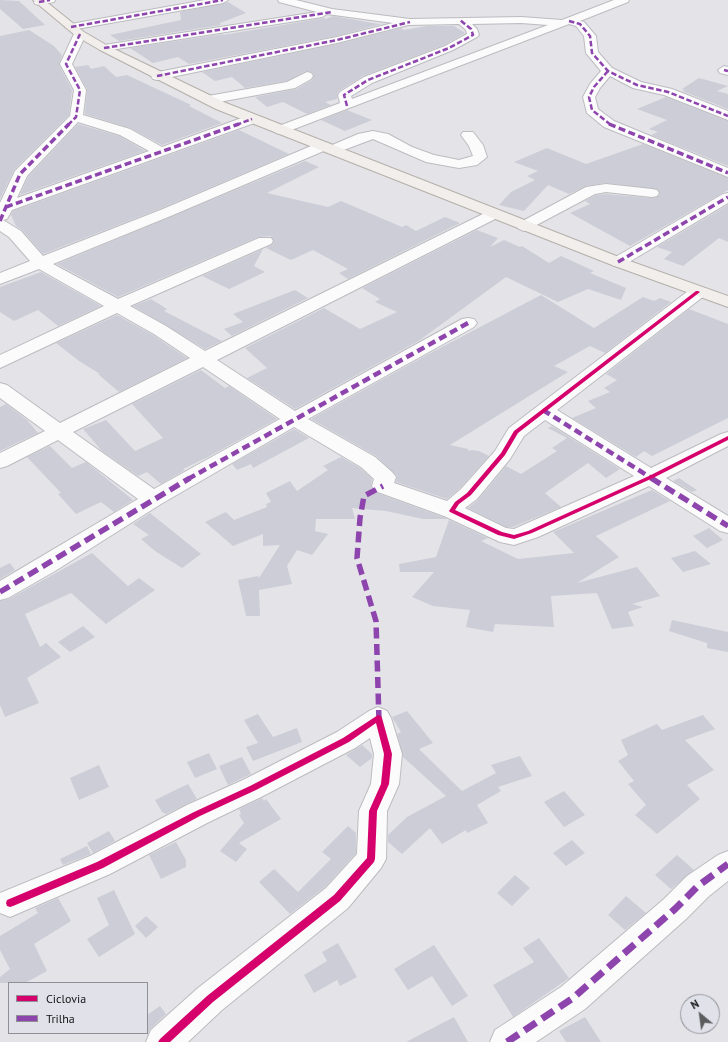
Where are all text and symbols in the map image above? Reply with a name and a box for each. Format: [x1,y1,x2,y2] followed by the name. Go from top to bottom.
[8,982,148,1034] legend
[46,991,86,1006] text: Ciclovia
[680,994,720,1034] north arrow
[688,997,701,1012] text: N
[46,1011,75,1026] text: Trilha

